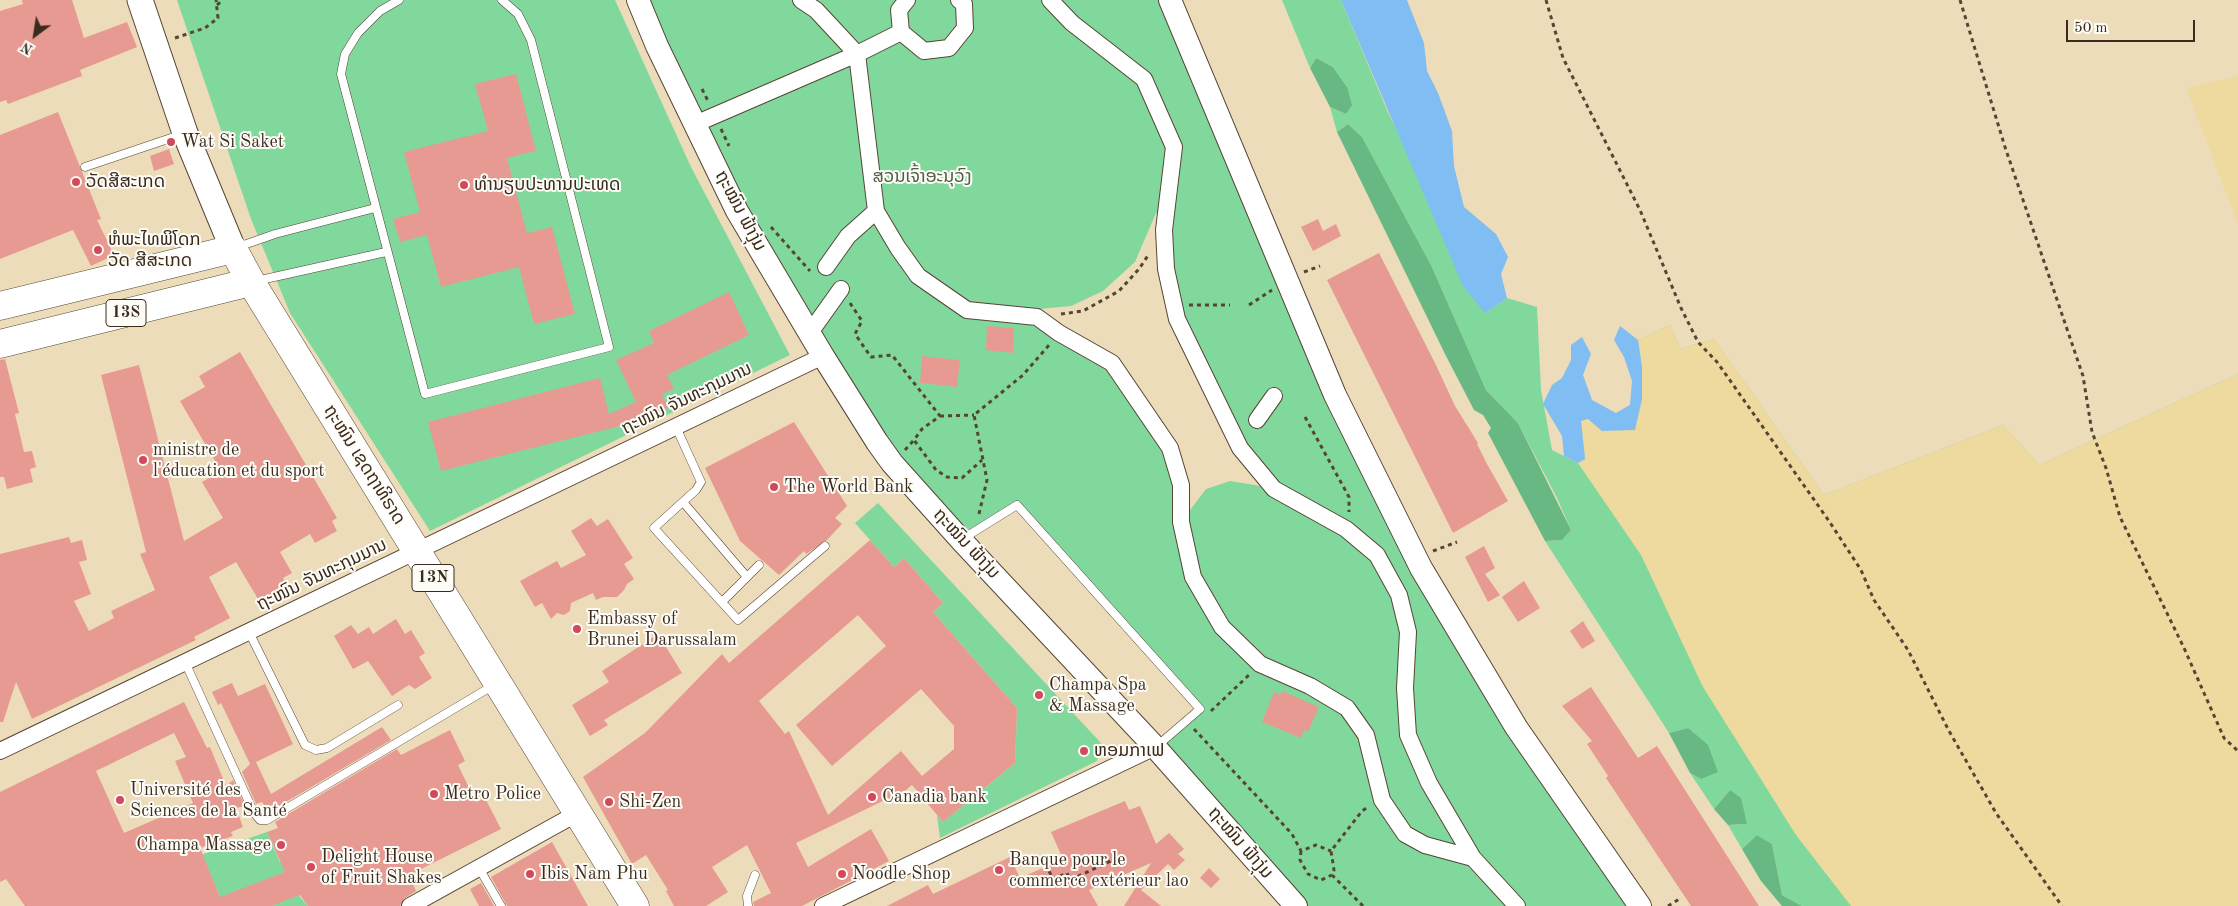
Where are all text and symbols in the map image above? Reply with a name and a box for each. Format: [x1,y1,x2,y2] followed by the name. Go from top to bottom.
[10,10,60,60] north arrow
[2068,10,2197,42] scale bar
[2074,21,2108,36] text: 50 m
[19,39,35,57] text: N
[181,131,284,153] place label: Wat Si Saket
[165,136,177,148] marker: Wat Si Saket
[872,166,972,188] park label: ສວນເຈົ້າອະນຸວົງ
[710,167,770,255] street label: ຖະໝົນ ຟ້າງຸ່ມ
[86,171,165,193] place label: ວັດສີສະເກດ
[474,174,620,196] place label: ທຳນຽບປະທານປະເທດ
[70,176,82,188] marker: ວັດສີສະເກດ
[458,179,470,191] marker: ທຳນຽບປະທານປະເທດ
[108,229,201,272] place label: ຫໍພະໄທພິໂດກ ວັດ ສີສະເກດ
[92,244,104,256] marker: ຫໍພະໄທພິໂດກ ວັດ ສີສະເກດ
[106,300,146,326] road number: 13S
[618,358,756,440] street label: ຖະໜົນ ຈັນທະກຸມມານ
[318,401,410,529] street label: ຖະໜົນ ເຊດຖາທິຣາດ
[153,439,324,482] place label: ministre de l'éducation et du sport
[137,454,149,466] marker: ministre de l'éducation et du sport
[784,476,913,498] place label: The World Bank
[768,481,780,493] marker: The World Bank
[928,504,1004,584] street label: ຖະໝົນ ຟ້າງຸ່ມ
[253,534,391,616] street label: ຖະໜົນ ຈັນທະກຸມມານ
[412,564,454,592] road number: 13N
[587,608,737,650] place label: Embassy of Brunei Darussalam
[571,623,583,635] marker: Embassy of Brunei Darussalam
[1049,674,1147,716] place label: Champa Spa & Massage
[1033,689,1045,701] marker: Champa Spa & Massage
[1094,740,1164,762] place label: ຫອມກາເຟ
[1078,745,1090,757] marker: ຫອມກາເຟ
[130,779,287,822] place label: Université des Sciences de la Santé
[444,783,541,805] place label: Metro Police
[882,786,987,808] place label: Canadia bank
[428,788,440,800] marker: Metro Police
[619,791,681,813] place label: Shi-Zen
[866,791,878,803] marker: Canadia bank
[114,794,126,806] marker: Université des Sciences de la Santé
[603,796,615,808] marker: Shi-Zen
[1203,803,1277,883] street label: ຖະໝົນ ຟ້າງຸ່ມ
[136,834,271,856] place label: Champa Massage
[275,839,287,851] marker: Champa Massage
[321,846,442,889] place label: Delight House of Fruit Shakes
[1009,849,1189,892] place label: Banque pour le commerce extérieur lao
[305,861,317,873] marker: Delight House of Fruit Shakes
[540,863,648,885] place label: Ibis Nam Phu
[852,863,950,885] place label: Noodle Shop
[993,864,1005,876] marker: Banque pour le commerce extérieur lao
[524,868,536,880] marker: Ibis Nam Phu
[836,868,848,880] marker: Noodle Shop

